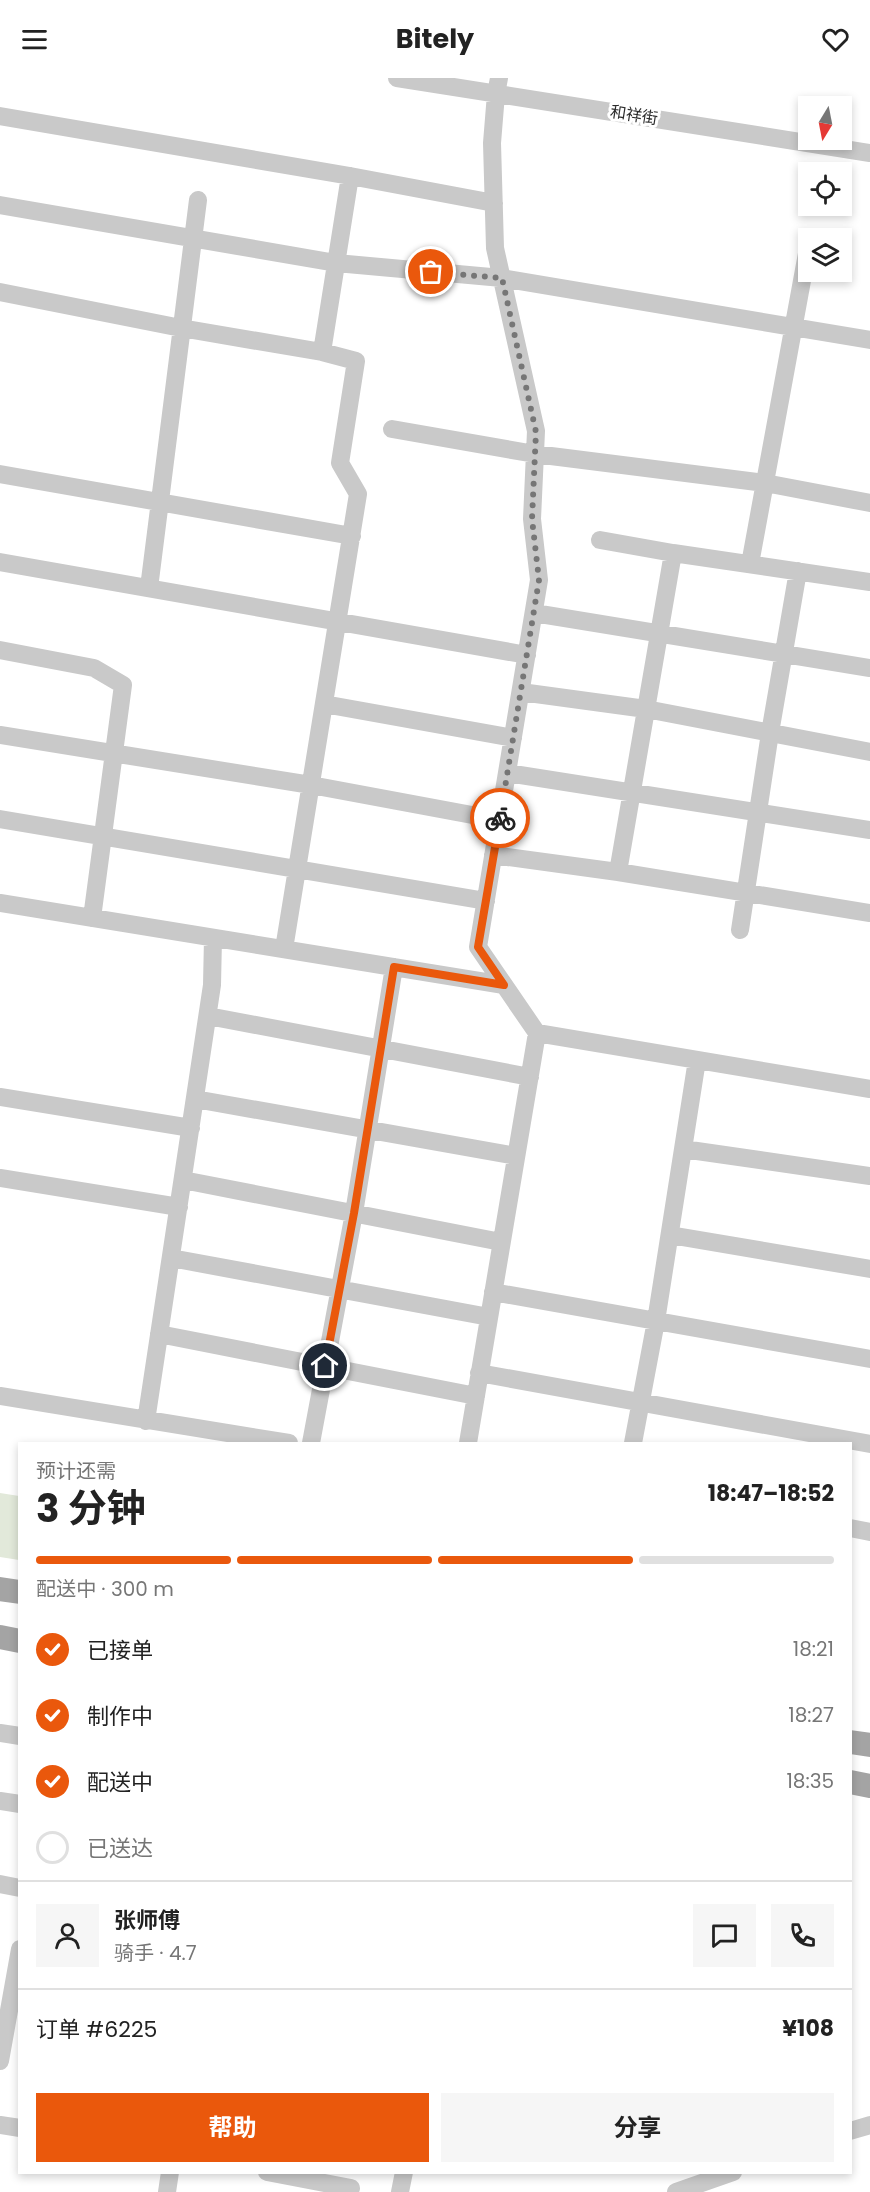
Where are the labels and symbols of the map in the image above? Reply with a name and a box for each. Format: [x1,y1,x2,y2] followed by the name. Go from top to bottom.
[798,96,852,150] north arrow
[608,100,660,130] street label: 和祥街
[405,246,456,297] pin
[470,788,530,848] courier
[299,1340,350,1391] pin

